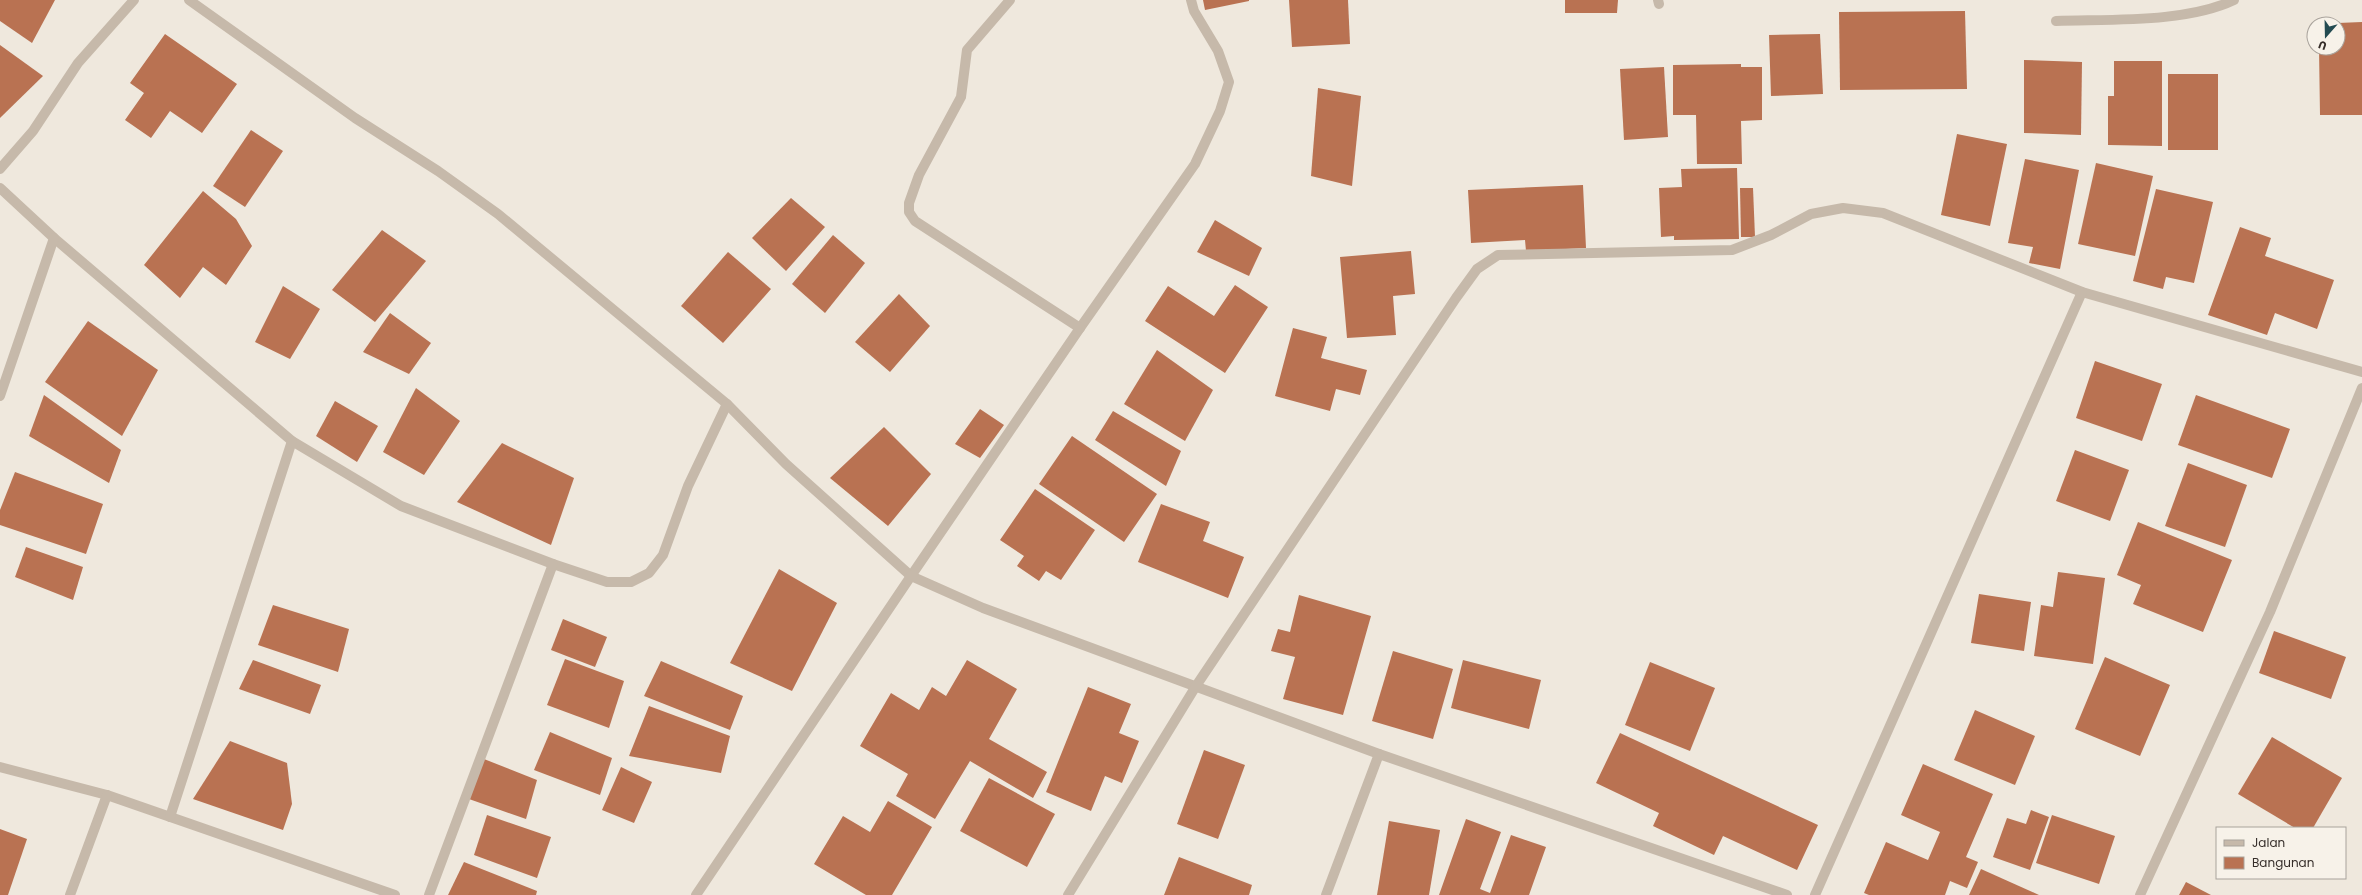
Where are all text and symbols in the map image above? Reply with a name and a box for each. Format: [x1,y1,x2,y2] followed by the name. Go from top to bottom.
[2306,16,2346,56] north arrow
[2316,36,2329,54] text: U
[2216,827,2346,879] legend
[2252,834,2285,851] text: Jalan
[2252,854,2314,871] text: Bangunan

